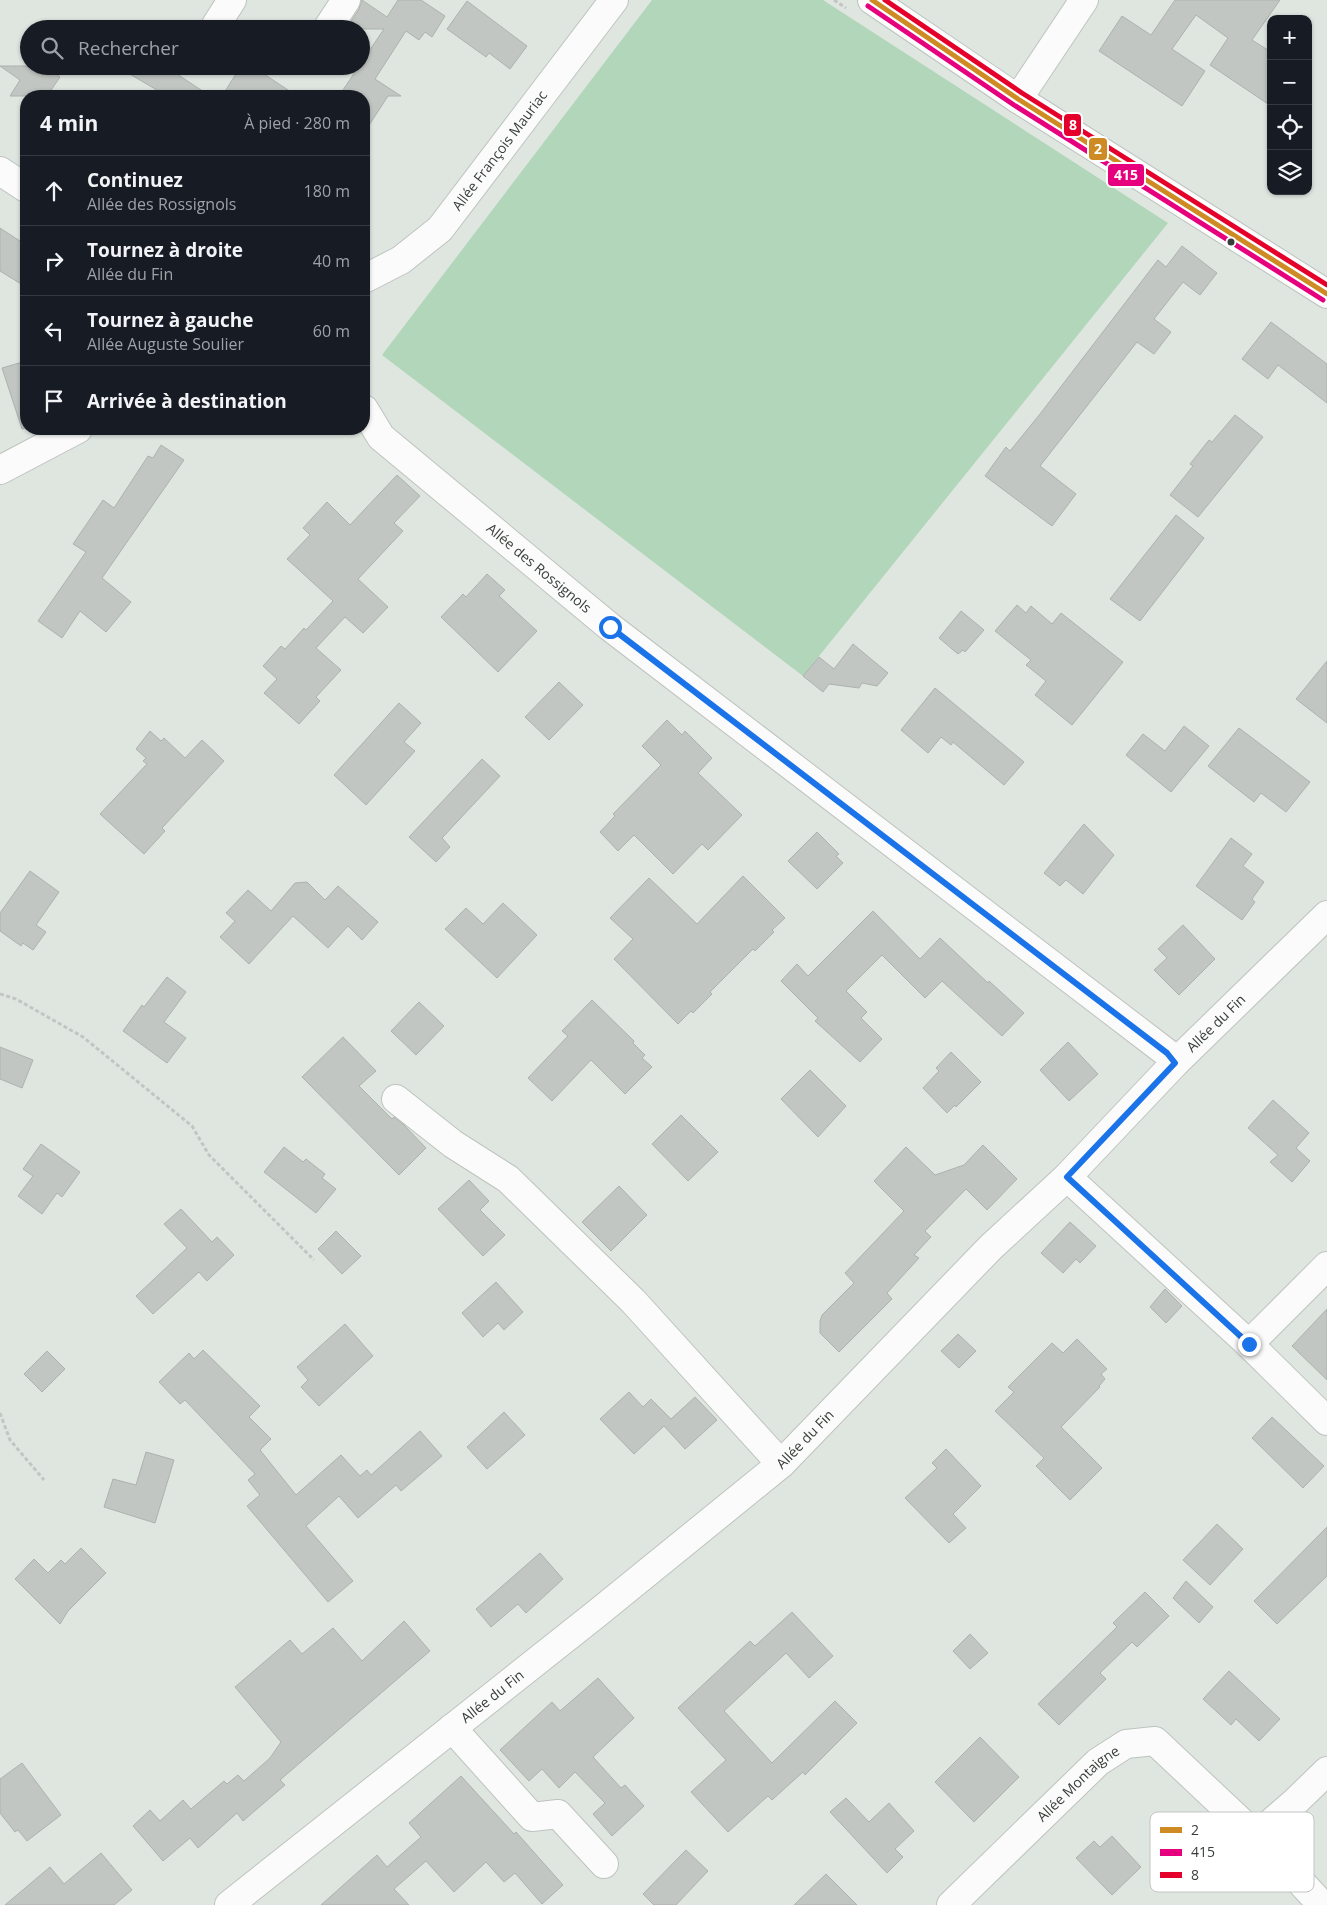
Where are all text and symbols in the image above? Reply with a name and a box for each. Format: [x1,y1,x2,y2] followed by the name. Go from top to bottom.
[1267,15,1312,195] map controls
[1267,15,1312,60] button: +
[20,20,370,75] search box
[38,34,66,62] icon: search
[78,35,179,61] text: Rechercher
[1267,60,1312,105] button: −
[447,86,551,214] street label: Allée François Mauriac
[1267,105,1312,150] button: locate
[40,109,98,137] text: 4 min
[244,112,350,134] text: À pied · 280 m
[1063,113,1082,137] line badge: 8
[1069,115,1077,134] text: 8
[1088,137,1108,161] line badge: 2
[1094,139,1102,158] text: 2
[1267,150,1312,195] button: layers
[1107,163,1145,187] line badge: 415
[1114,165,1138,184] text: 415
[87,167,183,193] text: Continuez
[40,177,68,205] icon: ahead
[304,180,350,202] text: 180 m
[87,193,236,215] text: Allée des Rossignols
[87,237,243,263] text: Tournez à droite
[1226,237,1236,247] unlabelled marker
[40,247,68,275] icon: right
[313,250,350,272] text: 40 m
[87,263,173,285] text: Allée du Fin
[87,307,253,333] text: Tournez à gauche
[40,317,68,345] icon: left
[313,320,350,342] text: 60 m
[87,333,244,355] text: Allée Auguste Soulier
[40,387,68,415] icon: arrive
[87,388,287,414] text: Arrivée à destination
[483,519,596,617] street label: Allée des Rossignols
[599,616,622,639] route start
[1182,990,1249,1056] street label: Allée du Fin
[1238,1333,1261,1356] route end
[772,1405,838,1473] street label: Allée du Fin
[457,1665,528,1727] street label: Allée du Fin
[1032,1741,1123,1825] street label: Allée Montaigne
[1150,1812,1314,1892] legend
[1191,1820,1199,1839] text: 2
[1191,1842,1215,1861] text: 415
[1191,1865,1199,1884] text: 8

